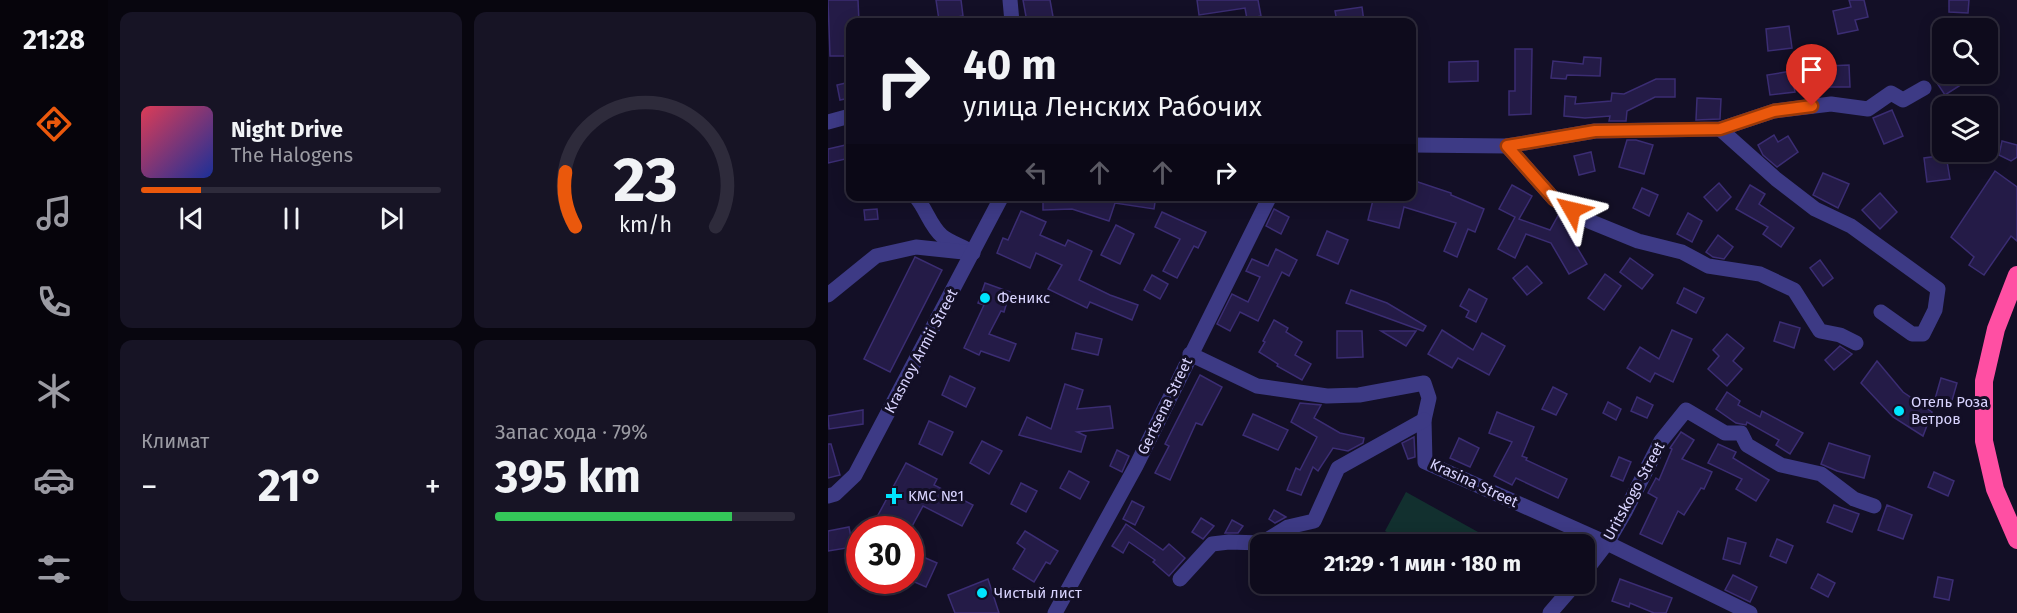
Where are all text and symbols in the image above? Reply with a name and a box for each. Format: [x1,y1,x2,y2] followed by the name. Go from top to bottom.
[1932,18,1998,162] map controls
[1932,18,1998,84] button: search
[23,24,85,56] text: 21:28
[963,40,1057,90] text: 40 m
[864,42,942,120] icon: right
[1786,44,1837,106] pin
[1795,53,1828,86] icon: arrive
[963,91,1262,123] text: улица Ленских Рабочих
[1932,96,1998,162] button: layers
[33,103,75,145] icon: directions
[231,116,343,143] text: Night Drive
[231,143,353,167] text: The Halogens
[613,143,677,218] text: 23
[1020,156,1053,189] icon: left
[1083,156,1116,189] icon: ahead
[1146,156,1179,189] icon: ahead
[1209,156,1242,189] icon: right
[1540,178,1604,242] position arrow
[33,192,75,234] icon: music
[175,202,208,235] icon: previous
[275,202,308,235] icon: pause
[375,202,408,235] icon: next
[618,213,672,239] text: km/h
[33,281,75,323] icon: phone
[881,285,962,416] street label: Krasnoy Armii Street
[997,289,1050,307] place label: Феникс
[978,291,992,305] marker: Феникс
[1134,354,1196,457] street label: Gertsena Street
[33,370,75,412] icon: climate
[1911,393,1988,428] place label: Отель Роза Ветров
[1892,404,1906,418] marker: Отель Роза Ветров
[495,420,648,444] text: Запас хода · 79%
[141,429,209,453] text: Климат
[1600,438,1669,543] street label: Uritskogo Street
[495,450,641,504] text: 395 km
[1427,455,1521,511] street label: Krasina Street
[33,459,75,501] icon: car
[258,459,324,513] text: 21°
[141,467,158,507] text: −
[425,467,441,507] text: +
[885,487,903,505] marker: KMC №1
[908,487,964,505] place label: KMC №1
[846,516,924,594] speed limit sign: 30
[33,548,75,590] icon: filters
[1324,550,1521,577] text: 21:29 · 1 мин · 180 m
[994,584,1082,602] place label: Чистый лист
[975,586,989,600] marker: Чистый лист

